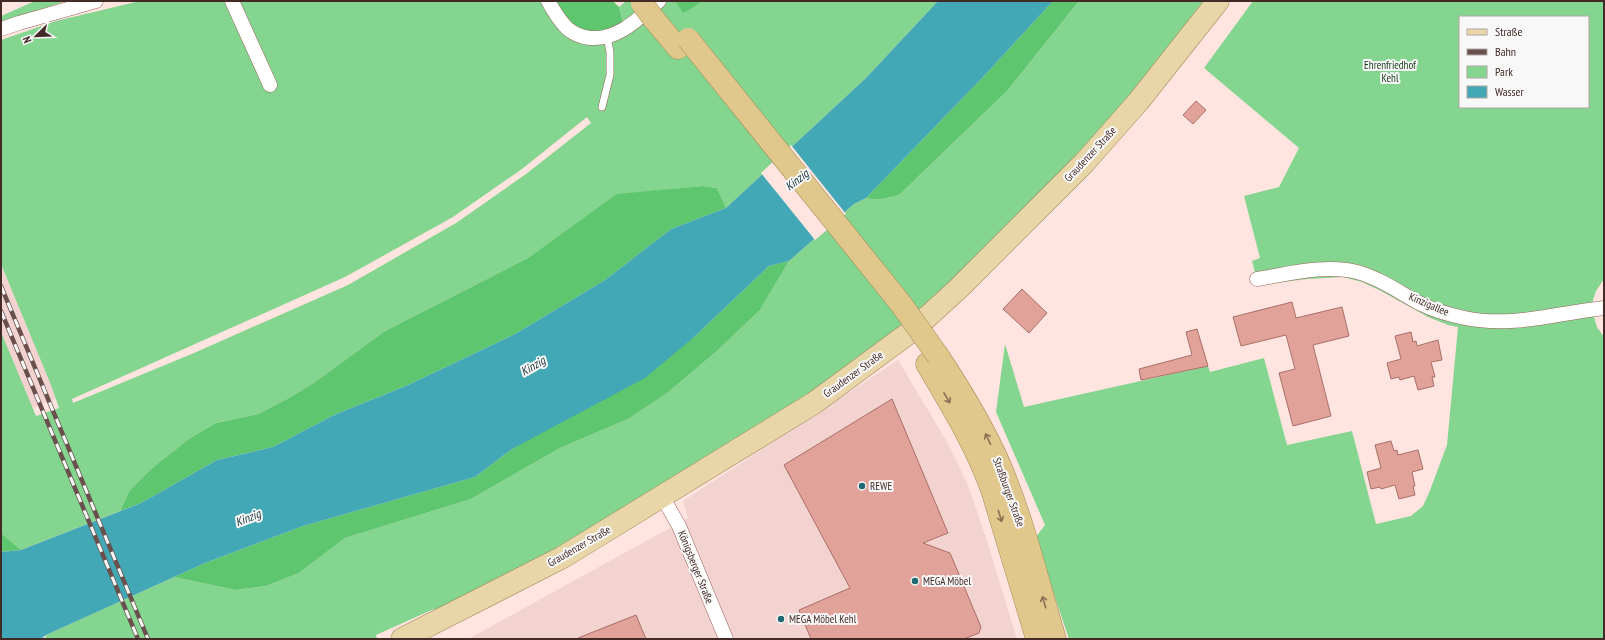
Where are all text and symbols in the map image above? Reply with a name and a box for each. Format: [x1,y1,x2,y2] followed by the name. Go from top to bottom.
[16,16,56,56] north arrow
[1459,16,1589,108] legend
[1495,24,1522,39] text: Straße
[19,34,34,45] text: N
[1495,44,1516,59] text: Bahn
[1364,58,1417,85] park label: Ehrenfriedhof Kehl
[1495,64,1513,79] text: Park
[1495,84,1525,99] text: Wasser
[1061,123,1119,185] street label: Graudenzer Straße
[782,165,812,193] water label: Kinzig
[1407,289,1452,319] street label: Kinzigallee
[820,347,886,400] street label: Graudenzer Straße
[518,352,548,379] water label: Kinzig
[944,392,952,404] one-way arrow
[984,434,991,446] one-way arrow
[990,455,1028,529] street label: Straßburger Straße
[870,479,892,493] place label: REWE
[857,481,867,491] marker: REWE
[233,505,263,529] water label: Kinzig
[997,509,1004,522] one-way arrow
[545,522,613,570] street label: Graudenzer Straße
[675,528,717,606] street label: Königsberger Straße
[923,574,971,588] place label: MEGA Möbel
[910,576,920,586] marker: MEGA Möbel
[1040,595,1047,608] one-way arrow
[789,612,857,626] place label: MEGA Möbel Kehl
[776,614,786,624] marker: MEGA Möbel Kehl

